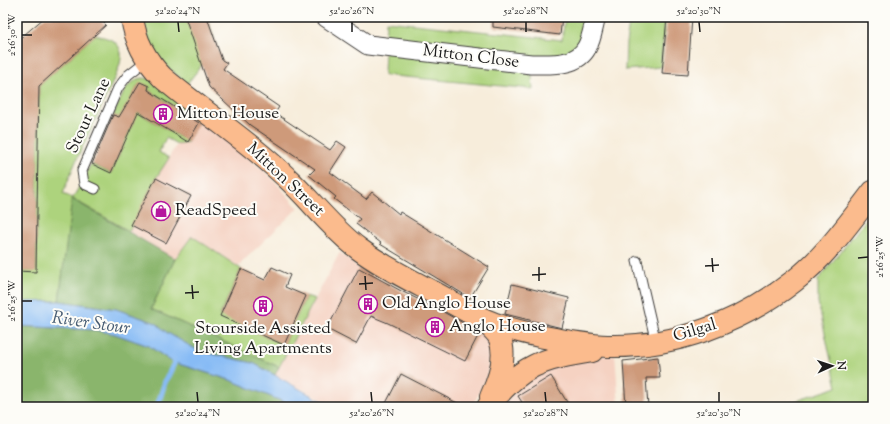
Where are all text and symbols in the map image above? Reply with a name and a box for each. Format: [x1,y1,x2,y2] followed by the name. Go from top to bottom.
[155,4,200,19] text: 52°20'24"N
[329,4,374,19] text: 52°20'26"N
[503,4,548,19] text: 52°20'28"N
[676,4,721,19] text: 52°20'30"N
[5,14,20,56] text: 2°16'30"W
[421,39,521,75] street label: Mitton Close
[61,74,117,158] street label: Stour Lane
[177,102,279,126] place label: Mitton House
[152,103,174,125] building icon: Mitton House
[241,138,329,223] street label: Mitton Street
[175,199,257,223] place label: ReadSpeed
[150,200,172,222] shop icon: ReadSpeed
[873,236,888,278] text: 2°16'25"W
[5,280,20,322] text: 2°16'25"W
[382,292,511,316] place label: Old Anglo House
[357,293,379,315] building icon: Old Anglo House
[252,295,274,317] building icon: Stourside Assisted Living Apartments
[50,306,132,342] water label: River Stour
[670,313,720,349] street label: Gilgal
[449,315,546,339] place label: Anglo House
[424,316,446,338] building icon: Anglo House
[194,317,332,361] place label: Stourside Assisted Living Apartments
[812,346,852,386] north arrow
[833,360,849,371] text: N
[175,406,220,421] text: 52°20'24"N
[349,406,394,421] text: 52°20'26"N
[523,406,568,421] text: 52°20'28"N
[696,406,741,421] text: 52°20'30"N

